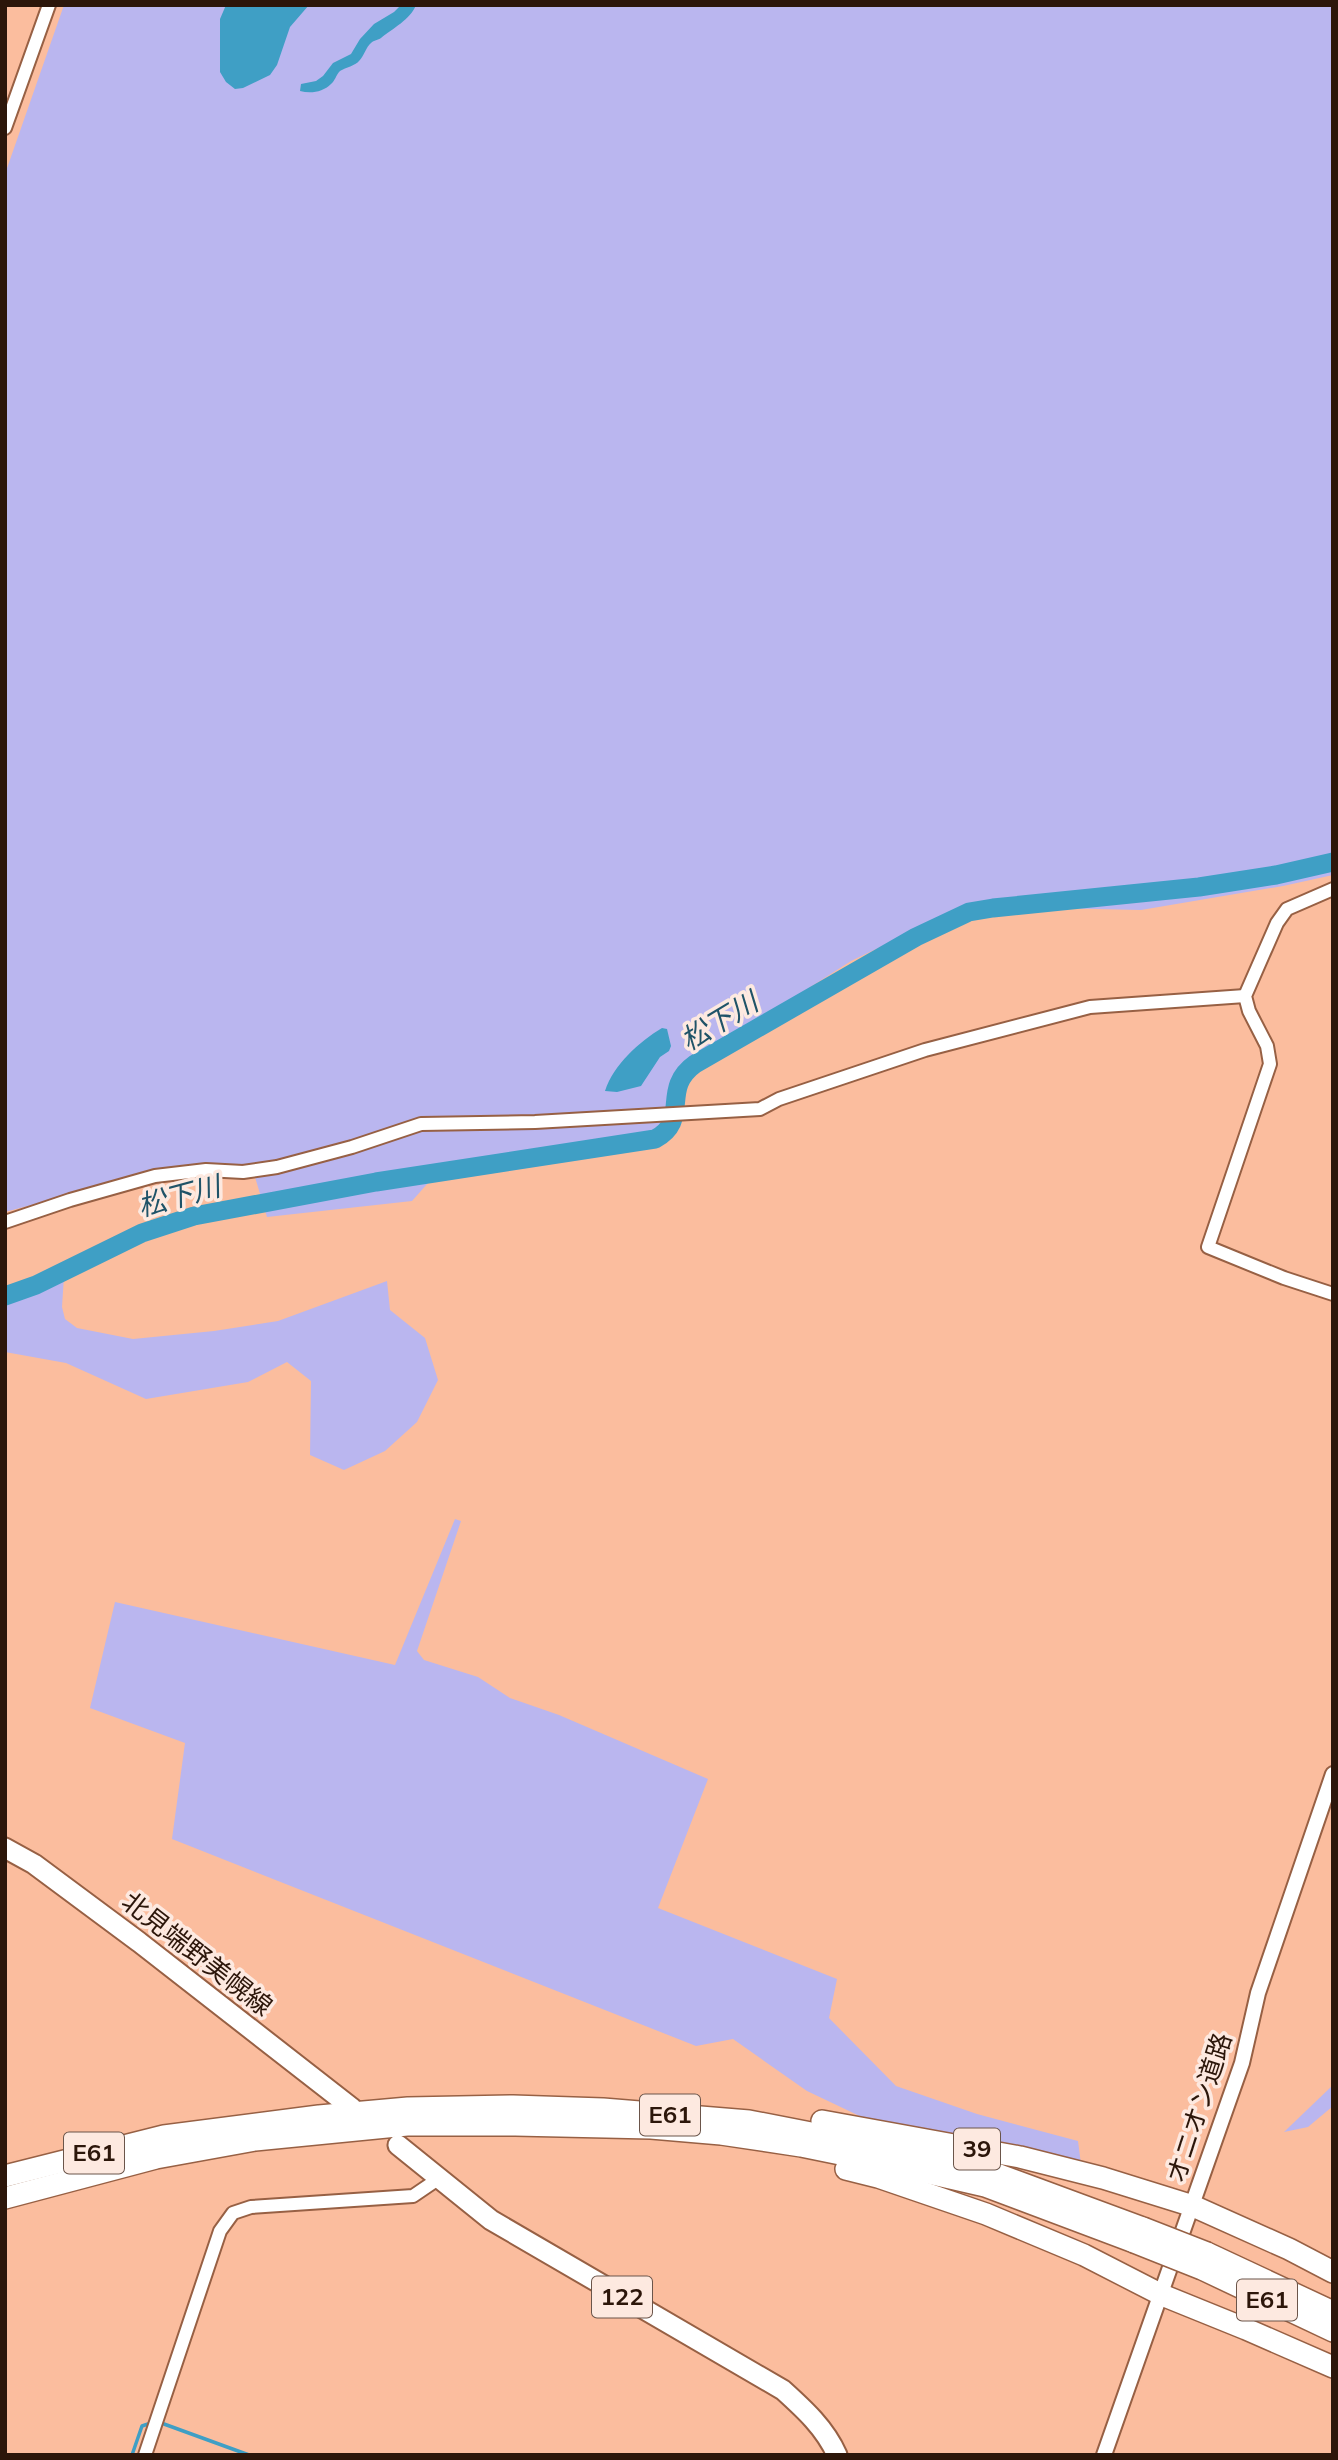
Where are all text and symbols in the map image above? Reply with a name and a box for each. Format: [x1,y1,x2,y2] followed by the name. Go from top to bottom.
[674,982,766,1057] water label: 松下川
[134,1167,227,1223] water label: 松下川
[115,1885,279,2023] street label: 北見端野美幌線
[1159,2029,1238,2187] street label: オニオン道路
[640,2094,700,2136] road number: E61
[954,2128,1000,2170] road number: 39
[64,2132,124,2174] road number: E61
[592,2276,652,2318] road number: 122
[1237,2280,1297,2320] road number: E61

